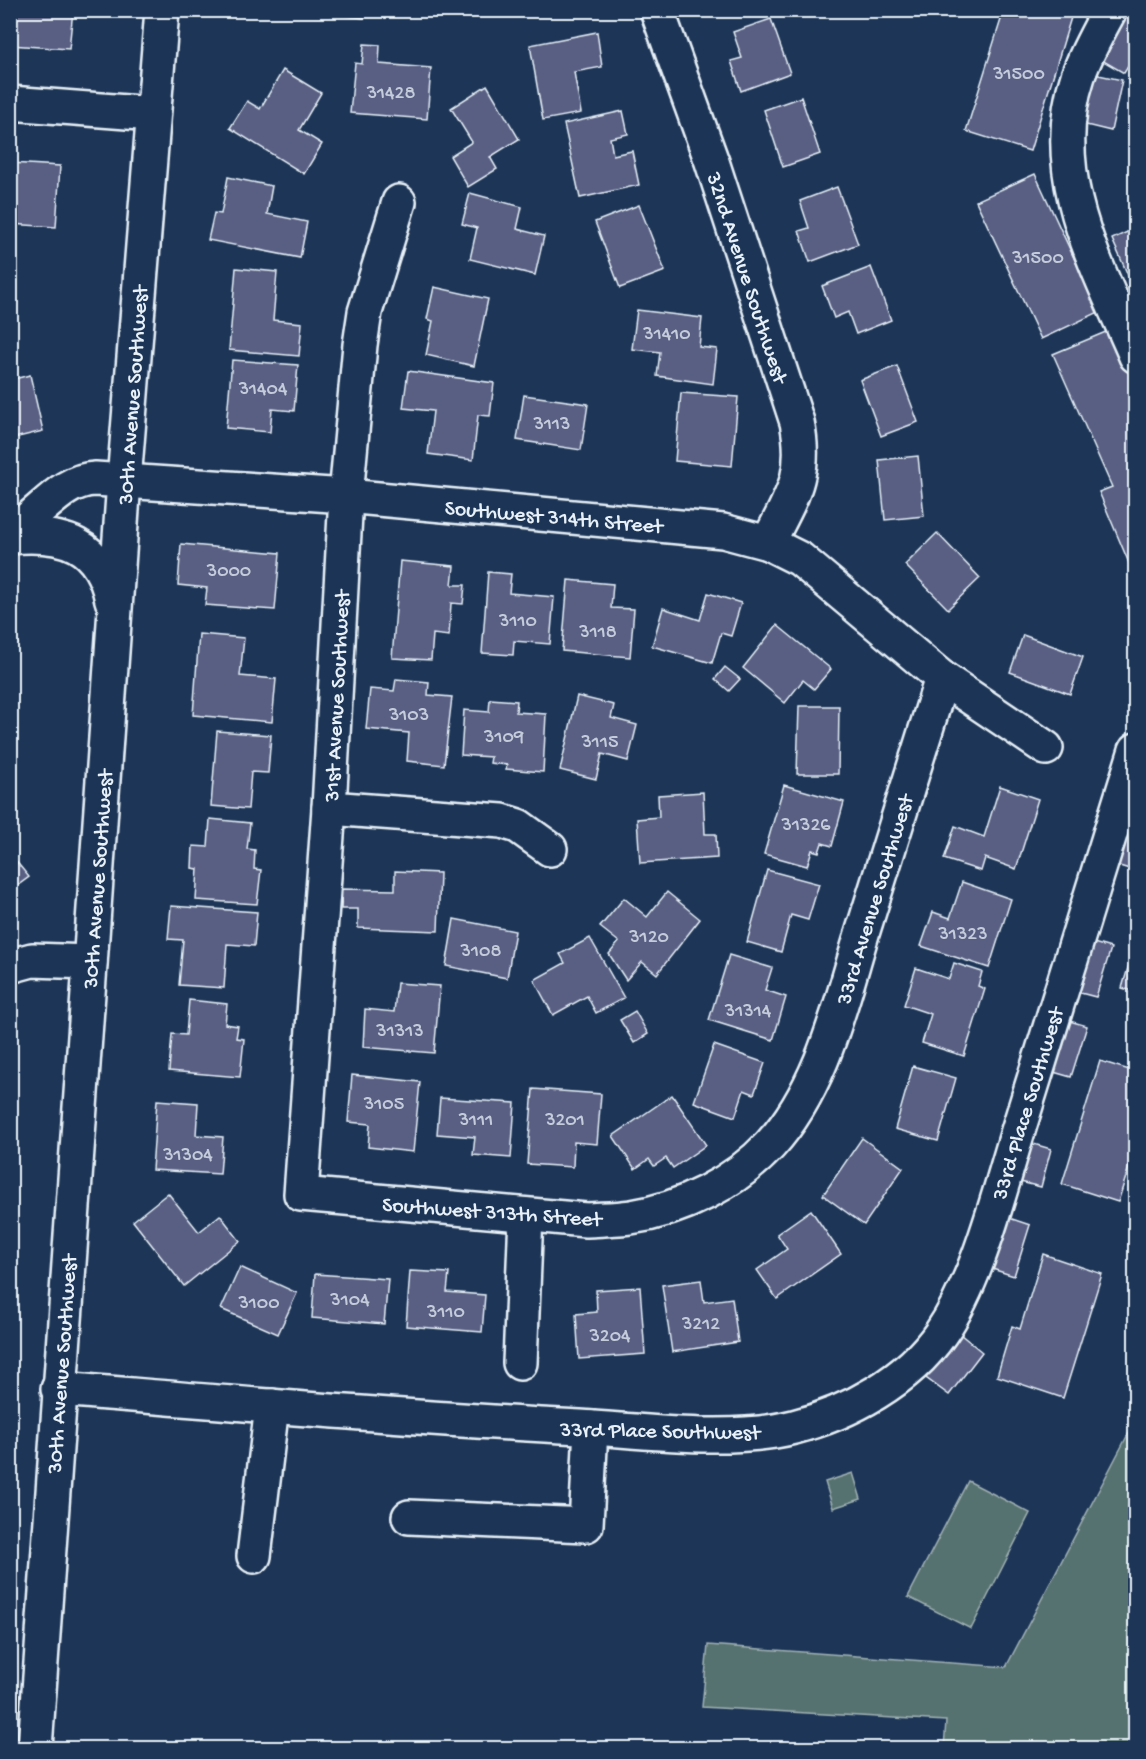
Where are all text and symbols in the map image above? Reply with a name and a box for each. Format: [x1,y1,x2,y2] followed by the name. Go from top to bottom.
[992,64,1045,87] house number: 31500
[366,83,415,106] house number: 31428
[698,168,792,389] street label: 32nd Avenue Southwest
[1011,248,1064,271] house number: 31500
[114,283,156,507] street label: 30th Avenue Southwest
[642,324,691,347] house number: 31410
[238,379,288,402] house number: 31404
[533,414,570,437] house number: 3113
[444,496,666,542] street label: Southwest 314th Street
[206,561,251,584] house number: 3000
[320,588,358,804] street label: 31st Avenue Southwest
[498,611,537,634] house number: 3110
[578,622,617,645] house number: 3118
[388,705,429,728] house number: 3103
[483,727,524,750] house number: 3109
[580,732,619,755] house number: 3115
[79,767,121,991] street label: 30th Avenue Southwest
[832,790,922,1009] street label: 33rd Avenue Southwest
[781,815,831,838] house number: 31326
[937,924,988,947] house number: 31323
[628,927,669,950] house number: 3120
[460,941,501,964] house number: 3108
[724,1001,772,1024] house number: 31314
[988,1003,1072,1205] street label: 33rd Place Southwest
[375,1021,424,1044] house number: 31313
[363,1094,404,1117] house number: 3105
[458,1110,493,1133] house number: 3111
[544,1110,585,1133] house number: 3201
[162,1145,213,1168] house number: 31304
[381,1193,604,1235] street label: Southwest 313th Street
[43,1252,85,1476] street label: 30th Avenue Southwest
[329,1290,370,1313] house number: 3104
[237,1293,280,1316] house number: 3100
[426,1302,465,1325] house number: 3110
[681,1314,720,1337] house number: 3212
[588,1326,631,1349] house number: 3204
[559,1418,762,1448] street label: 33rd Place Southwest

